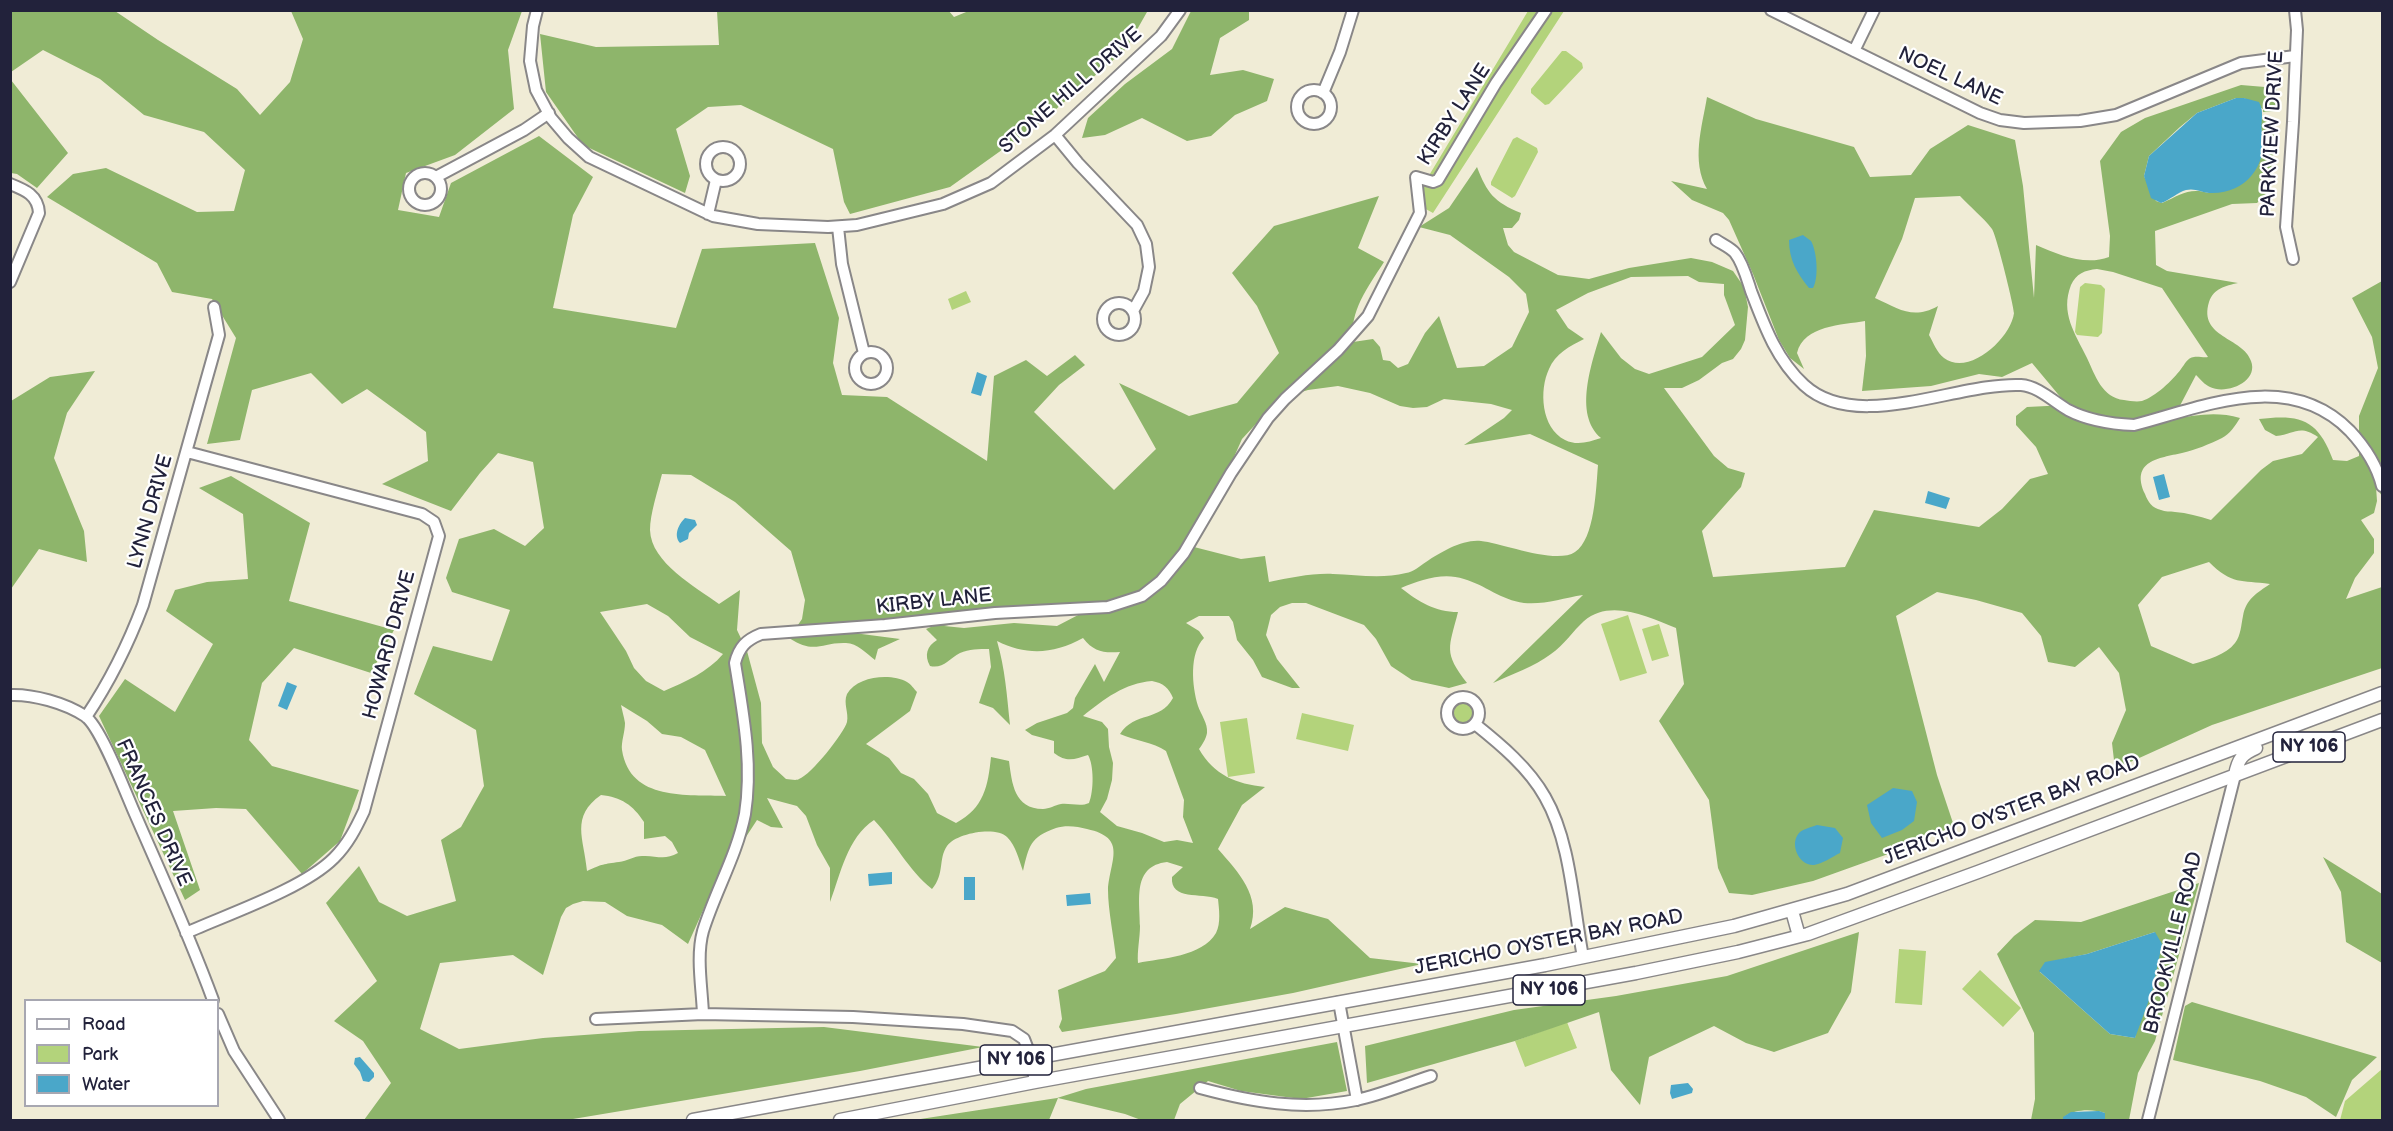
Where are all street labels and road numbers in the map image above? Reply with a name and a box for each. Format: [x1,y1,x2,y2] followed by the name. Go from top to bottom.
[995,23,1147,159] street label: STONE HILL DRIVE
[1894,42,2006,112] street label: NOEL LANE
[2257,50,2289,218] street label: PARKVIEW DRIVE
[1413,60,1497,170] street label: KIRBY LANE
[123,452,179,572] street label: LYNN DRIVE
[359,568,421,722] street label: HOWARD DRIVE
[875,584,993,620] street label: KIRBY LANE
[2273,732,2345,762] road number: NY 106
[110,736,196,890] street label: FRANCES DRIVE
[1880,751,2144,871] street label: JERICHO OYSTER BAY ROAD
[2140,849,2208,1037] street label: BROOKVILLE ROAD
[1413,905,1685,981] street label: JERICHO OYSTER BAY ROAD
[1513,975,1585,1005] road number: NY 106
[980,1045,1052,1075] road number: NY 106

